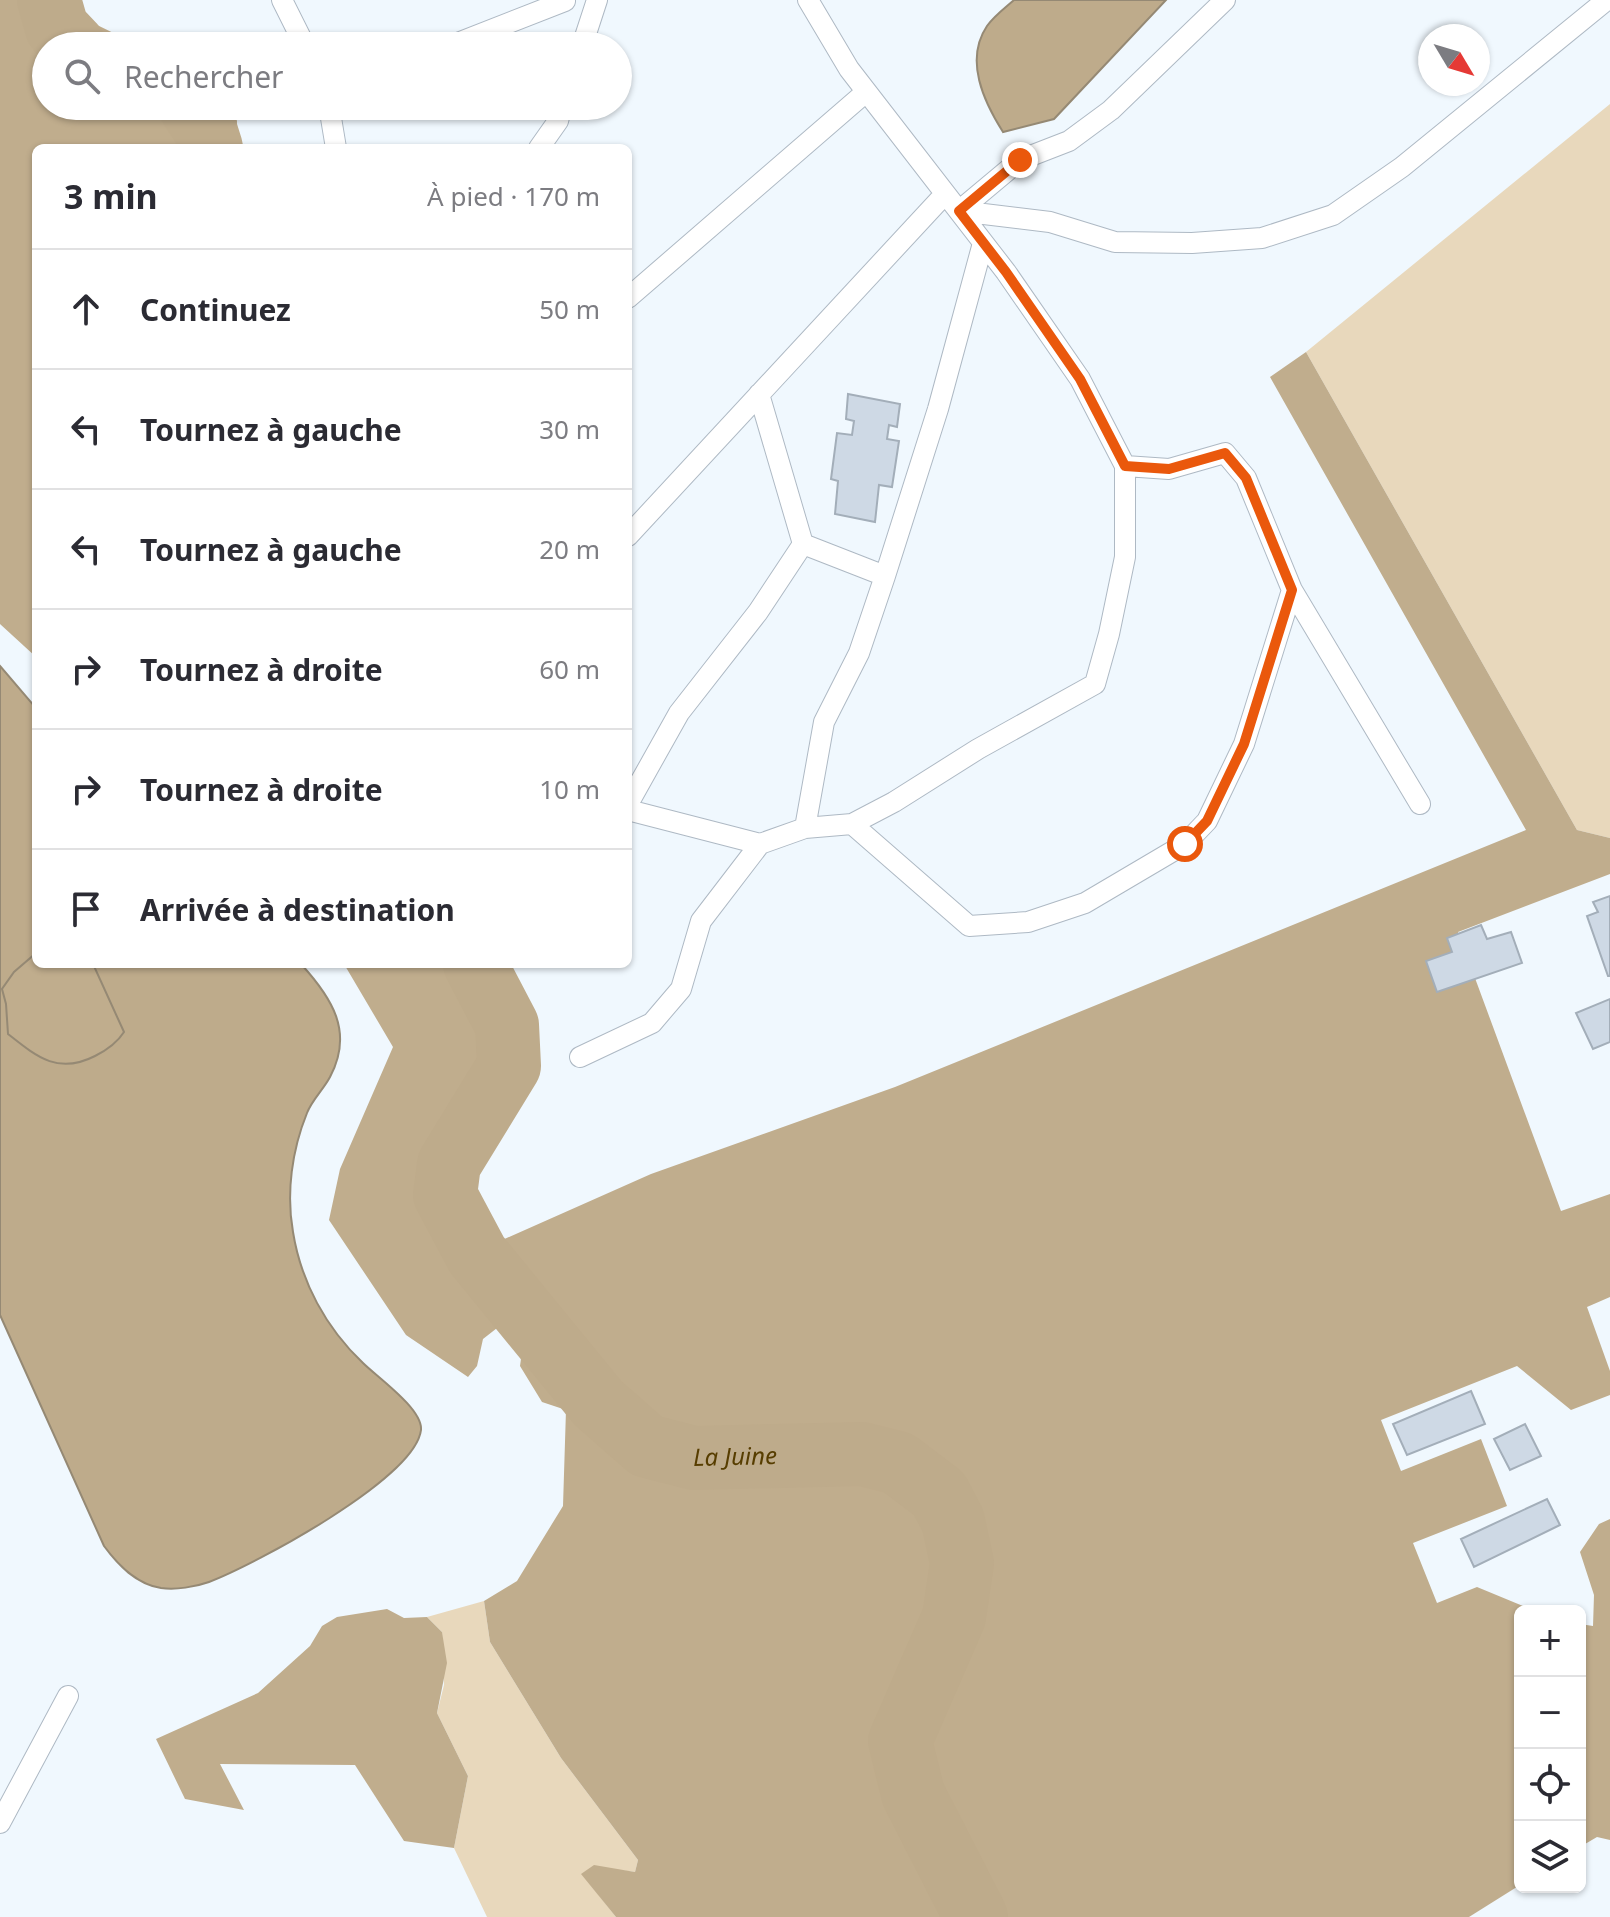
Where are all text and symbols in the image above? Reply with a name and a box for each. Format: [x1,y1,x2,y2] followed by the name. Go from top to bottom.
[1418,24,1490,96] north arrow
[32,32,632,120] search box
[60,54,104,98] icon: search
[124,56,283,97] text: Rechercher
[1002,142,1038,178] route end
[64,173,158,219] text: 3 min
[427,178,600,214] text: À pied · 170 m
[64,287,108,331] icon: ahead
[140,289,291,330] text: Continuez
[539,291,600,327] text: 50 m
[64,407,108,451] icon: left
[140,409,402,450] text: Tournez à gauche
[539,411,600,447] text: 30 m
[64,527,108,571] icon: left
[140,529,402,570] text: Tournez à gauche
[539,531,600,567] text: 20 m
[64,647,108,691] icon: right
[140,649,383,690] text: Tournez à droite
[539,651,600,687] text: 60 m
[64,767,108,811] icon: right
[140,769,383,810] text: Tournez à droite
[539,771,600,807] text: 10 m
[1167,826,1203,862] route start
[64,887,108,931] icon: arrive
[140,889,455,930] text: Arrivée à destination
[693,1438,777,1473] water label: La Juine
[1514,1605,1586,1893] map controls
[1514,1605,1586,1677] button: +
[1514,1677,1586,1749] button: −
[1514,1749,1586,1821] button: locate
[1514,1821,1586,1893] button: layers

